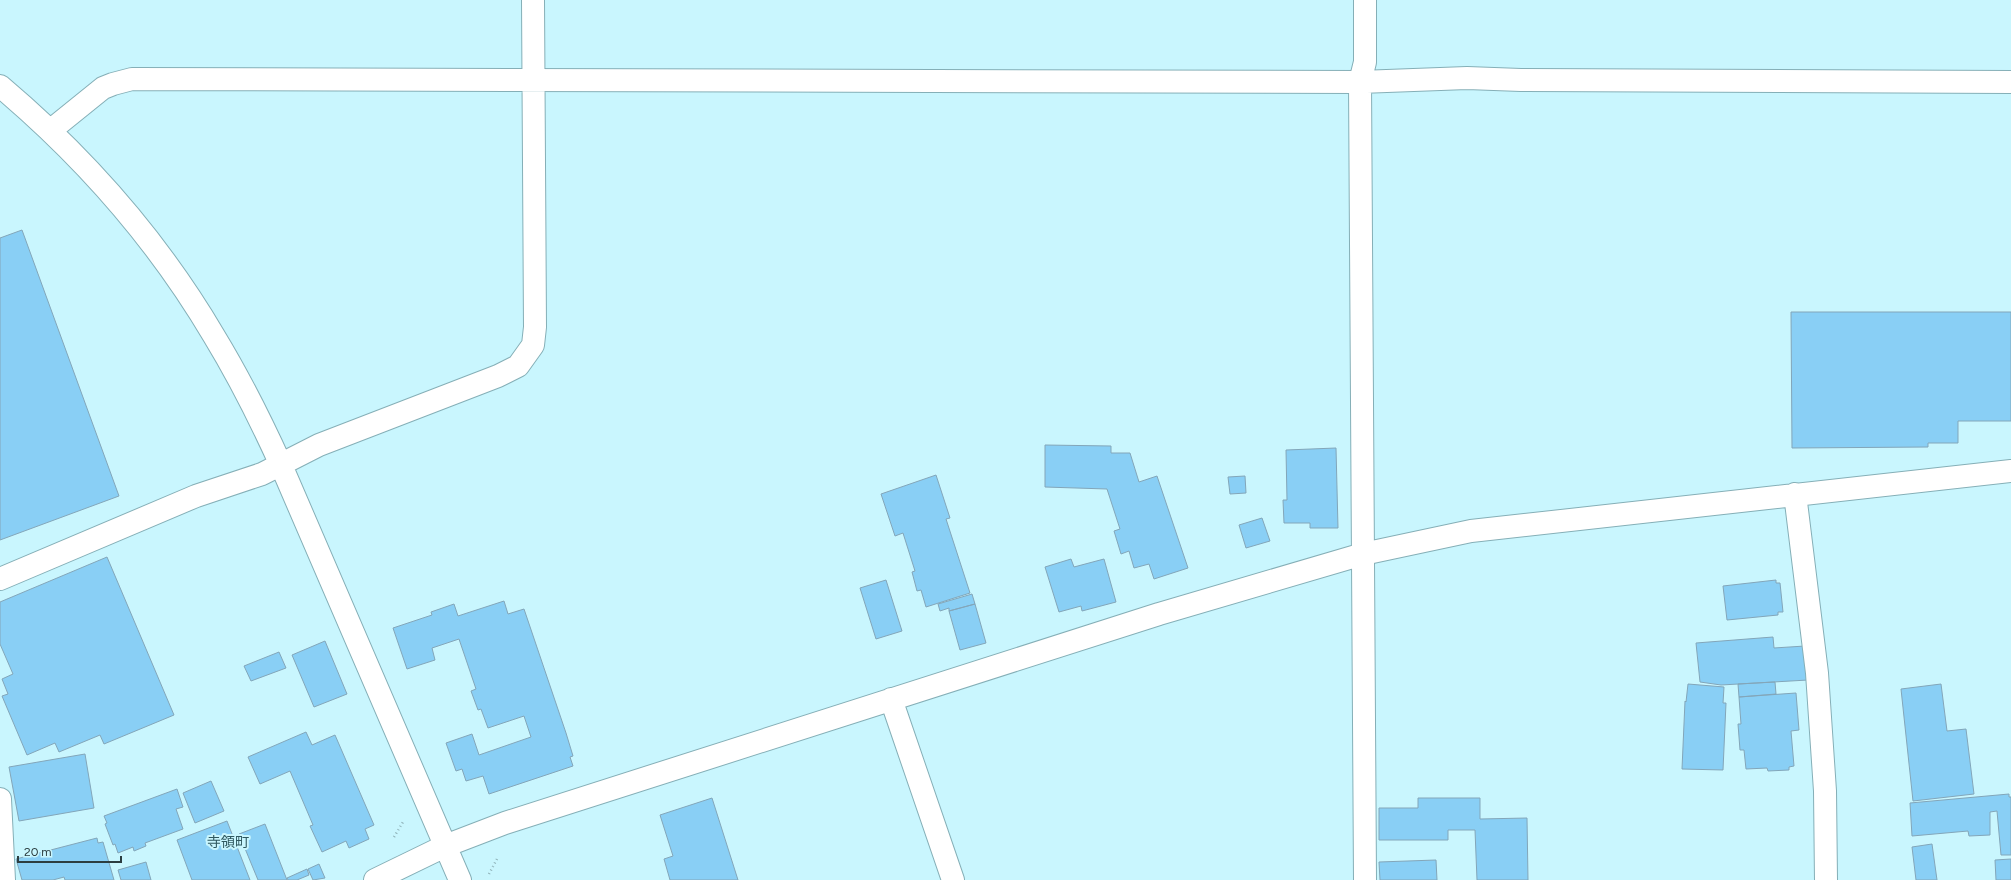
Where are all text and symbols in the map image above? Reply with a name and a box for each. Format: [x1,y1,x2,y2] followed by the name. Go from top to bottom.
[207,834,249,851] district label: 寺領町
[18,838,121,864] scale bar
[24,845,52,859] text: 20 m

